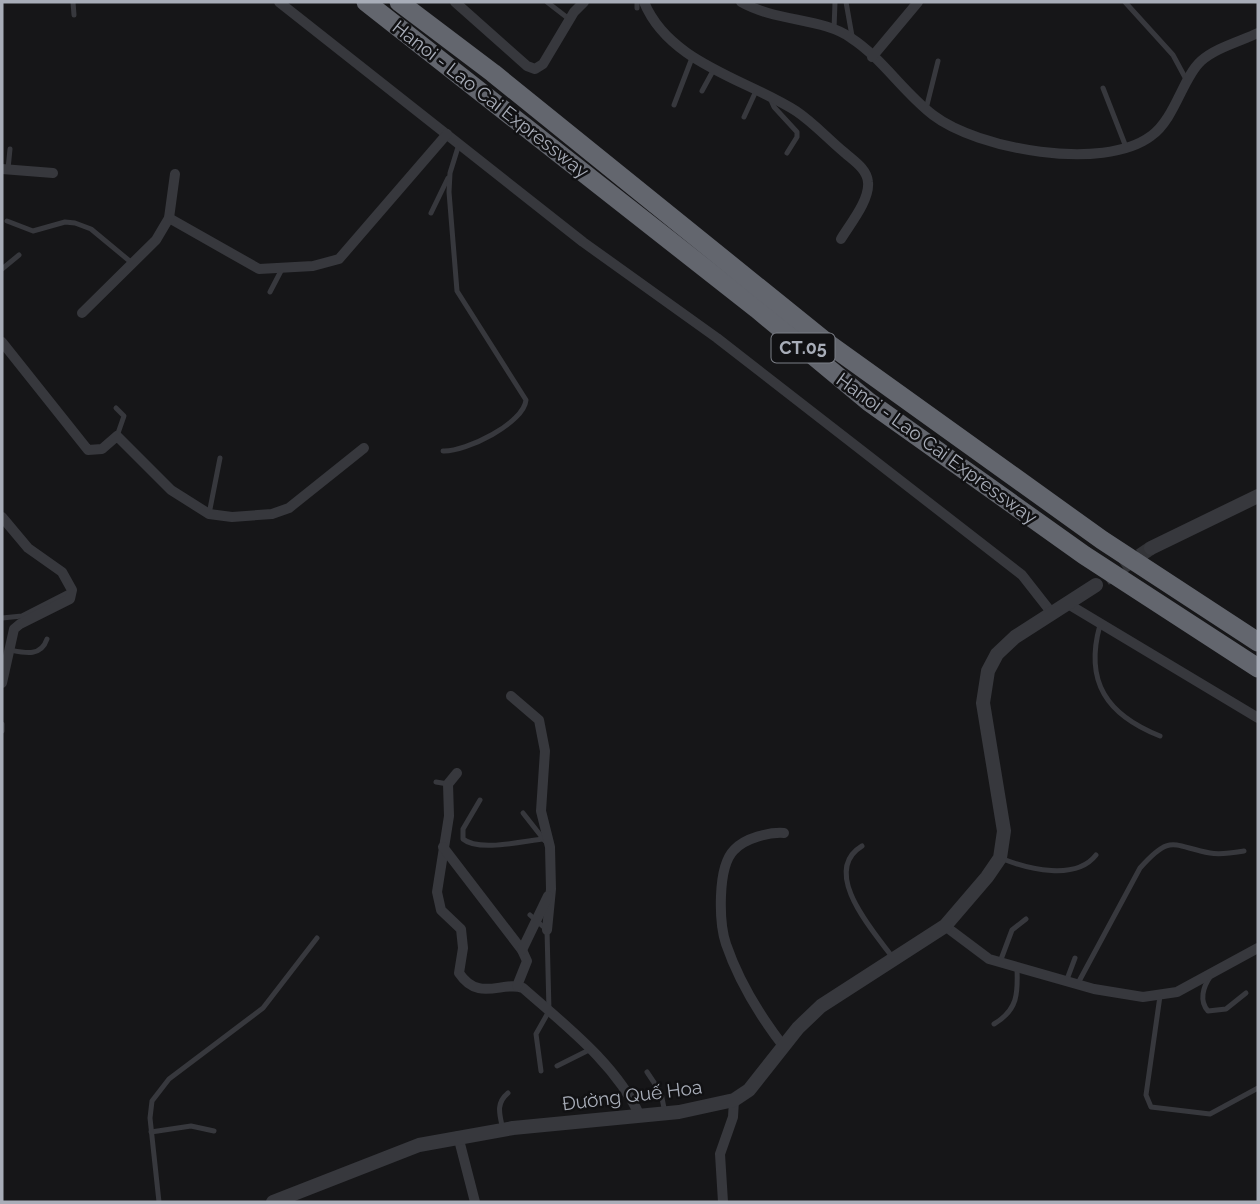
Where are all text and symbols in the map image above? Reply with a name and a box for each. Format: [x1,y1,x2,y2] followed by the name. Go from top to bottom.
[389,16,593,182] street label: Hanoi - Lao Cai Expressway
[772,334,834,362] road number: CT.05
[832,368,1042,528] street label: Hanoi - Lao Cai Expressway
[561,1075,703,1115] street label: Đường Quế Hoa

